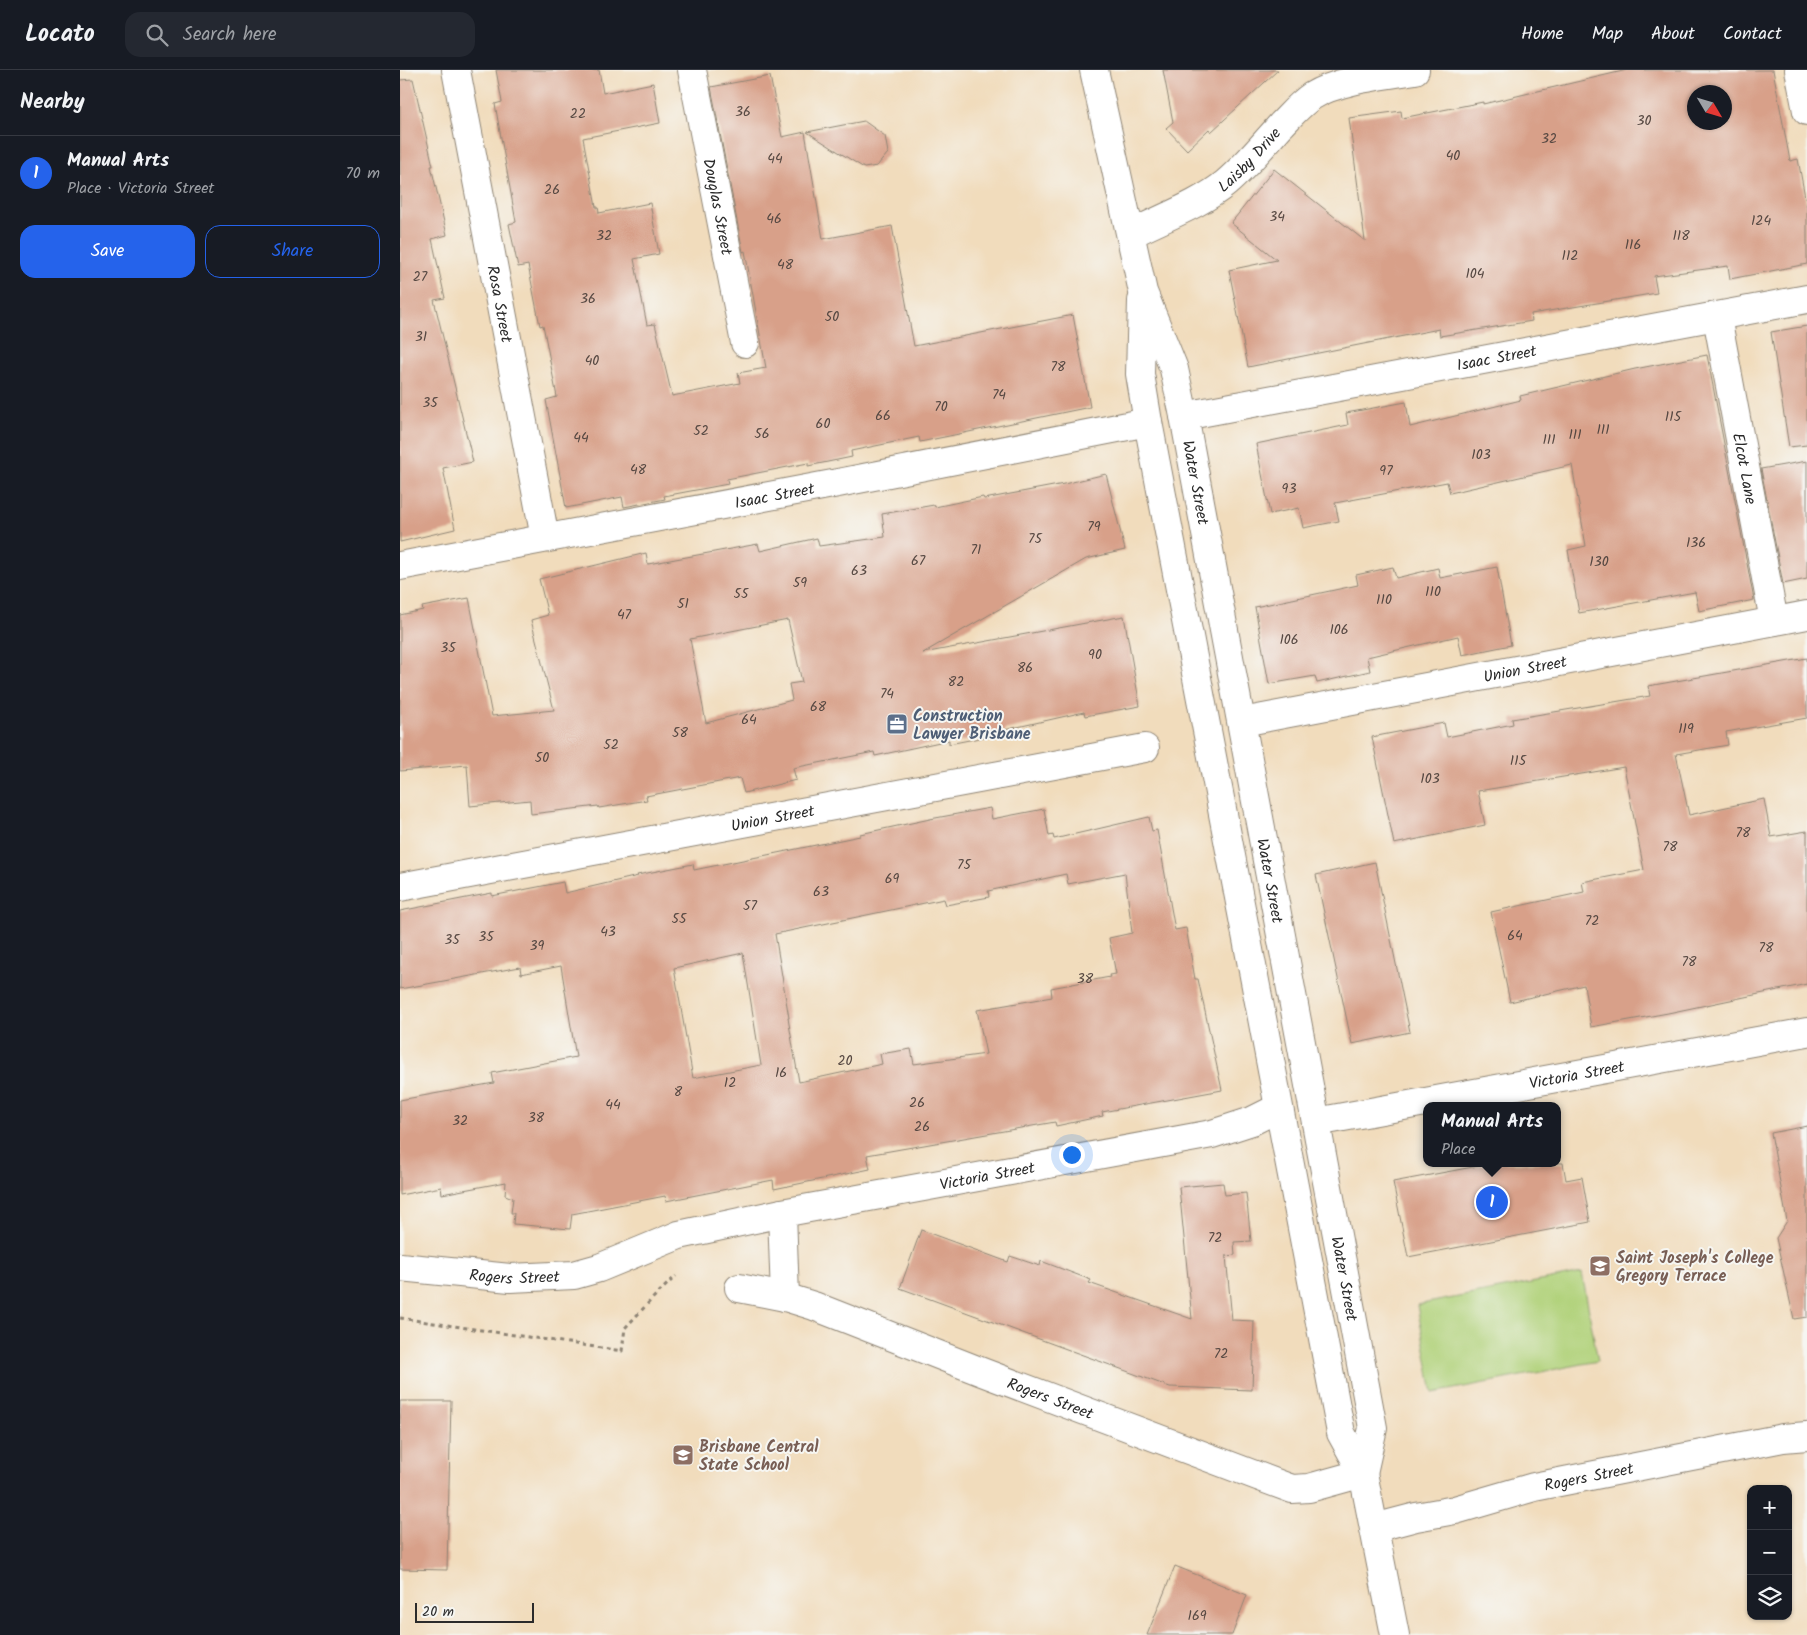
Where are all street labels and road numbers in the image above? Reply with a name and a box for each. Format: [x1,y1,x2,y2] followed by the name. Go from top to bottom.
[1213,122,1288,199] street label: Laisby Drive
[695,156,739,258] street label: Douglas Street
[479,263,519,346] street label: Rosa Street
[1455,339,1540,379] street label: Isaac Street
[1725,431,1763,506] street label: Elcot Lane
[1175,438,1215,528] street label: Water Street
[733,477,818,516] street label: Isaac Street
[1481,650,1570,690] street label: Union Street
[729,799,818,839] street label: Union Street
[1249,836,1290,926] street label: Water Street
[1527,1055,1627,1097] street label: Victoria Street
[938,1156,1038,1198] street label: Victoria Street
[1323,1235,1364,1324] street label: Water Street
[468,1263,561,1292] street label: Rogers Street
[1003,1372,1098,1427] street label: Rogers Street
[1542,1457,1637,1499] street label: Rogers Street

